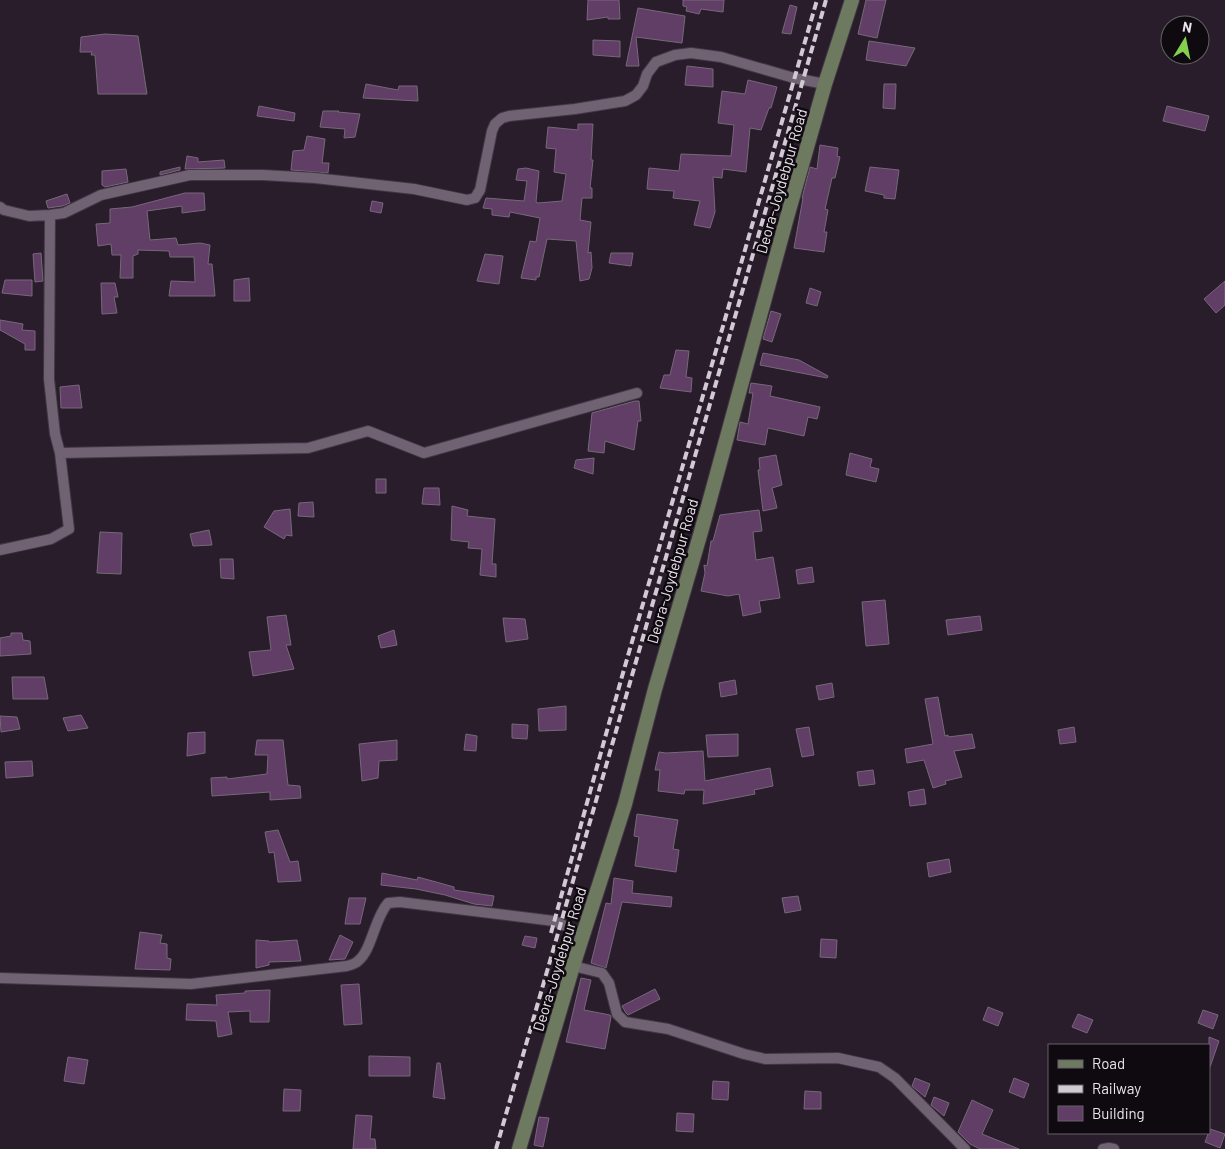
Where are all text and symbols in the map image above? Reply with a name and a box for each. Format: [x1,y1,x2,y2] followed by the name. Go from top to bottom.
[1160,15,1210,65] north arrow
[1181,18,1193,36] text: N
[752,106,810,256] street label: Deora-Joydebpur Road
[643,496,701,646] street label: Deora-Joydebpur Road
[528,885,590,1033] street label: Deora-Joydebpur Road
[1048,1044,1210,1134] legend
[1092,1054,1125,1072] text: Road
[1092,1079,1141,1097] text: Railway
[1092,1104,1145,1122] text: Building

